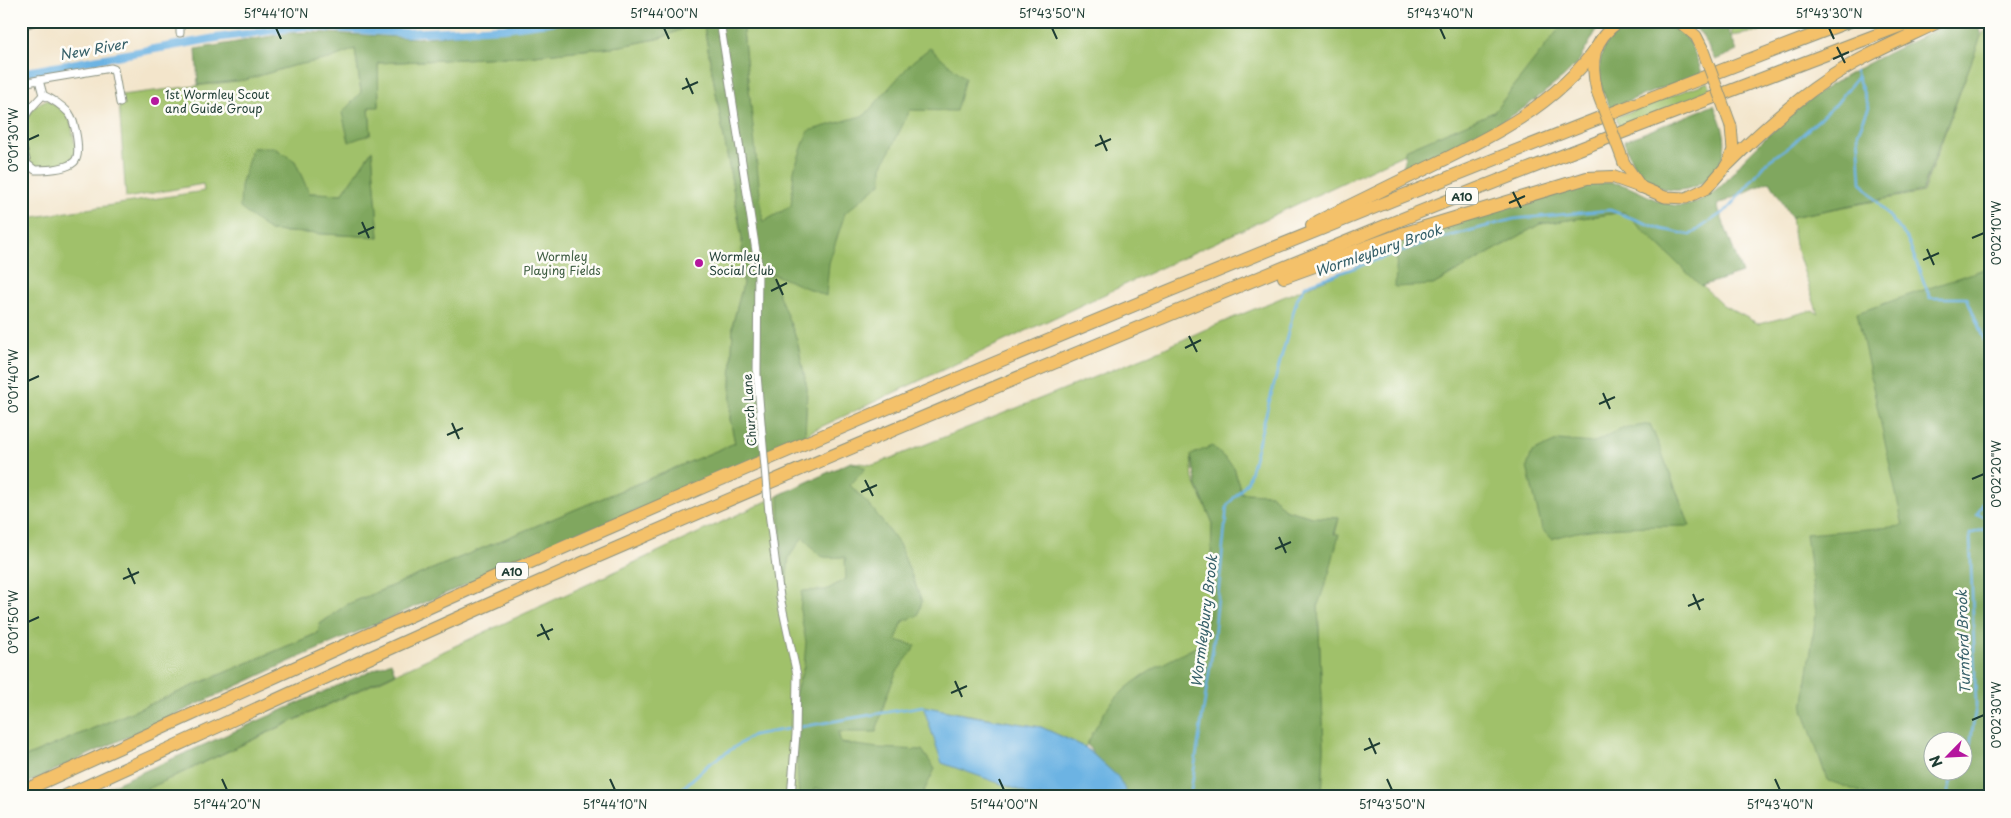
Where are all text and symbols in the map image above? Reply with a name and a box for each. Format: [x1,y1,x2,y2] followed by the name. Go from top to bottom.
[244,4,309,22] text: 51°44'10"N
[630,4,698,22] text: 51°44'00"N
[1019,4,1085,22] text: 51°43'50"N
[1407,4,1473,22] text: 51°43'40"N
[1795,4,1863,22] text: 51°43'30"N
[58,32,130,65] water label: New River
[165,85,270,117] place label: 1st Wormley Scout and Guide Group
[149,95,161,107] marker: 1st Wormley Scout and Guide Group
[4,107,22,172] text: 0°01'30"W
[1446,188,1478,205] road number: A10
[1987,200,2005,265] text: 0°02'10"W
[1312,218,1445,282] water label: Wormleybury Brook
[523,247,601,279] park label: Wormley Playing Fields
[709,247,774,279] place label: Wormley Social Club
[693,257,705,269] marker: Wormley Social Club
[4,348,22,413] text: 0°01'40"W
[737,373,761,447] street label: Church Lane
[1987,440,2005,508] text: 0°02'20"W
[1185,553,1223,688] water label: Wormleybury Brook
[496,562,528,580] road number: A10
[4,589,22,654] text: 0°01'50"W
[1951,589,1975,694] water label: Turnford Brook
[1987,681,2005,749] text: 0°02'30"W
[1924,730,1974,780] north arrow
[1924,752,1948,771] text: N
[193,795,261,813] text: 51°44'20"N
[583,795,648,813] text: 51°44'10"N
[970,795,1038,813] text: 51°44'00"N
[1359,795,1425,813] text: 51°43'50"N
[1747,795,1813,813] text: 51°43'40"N

